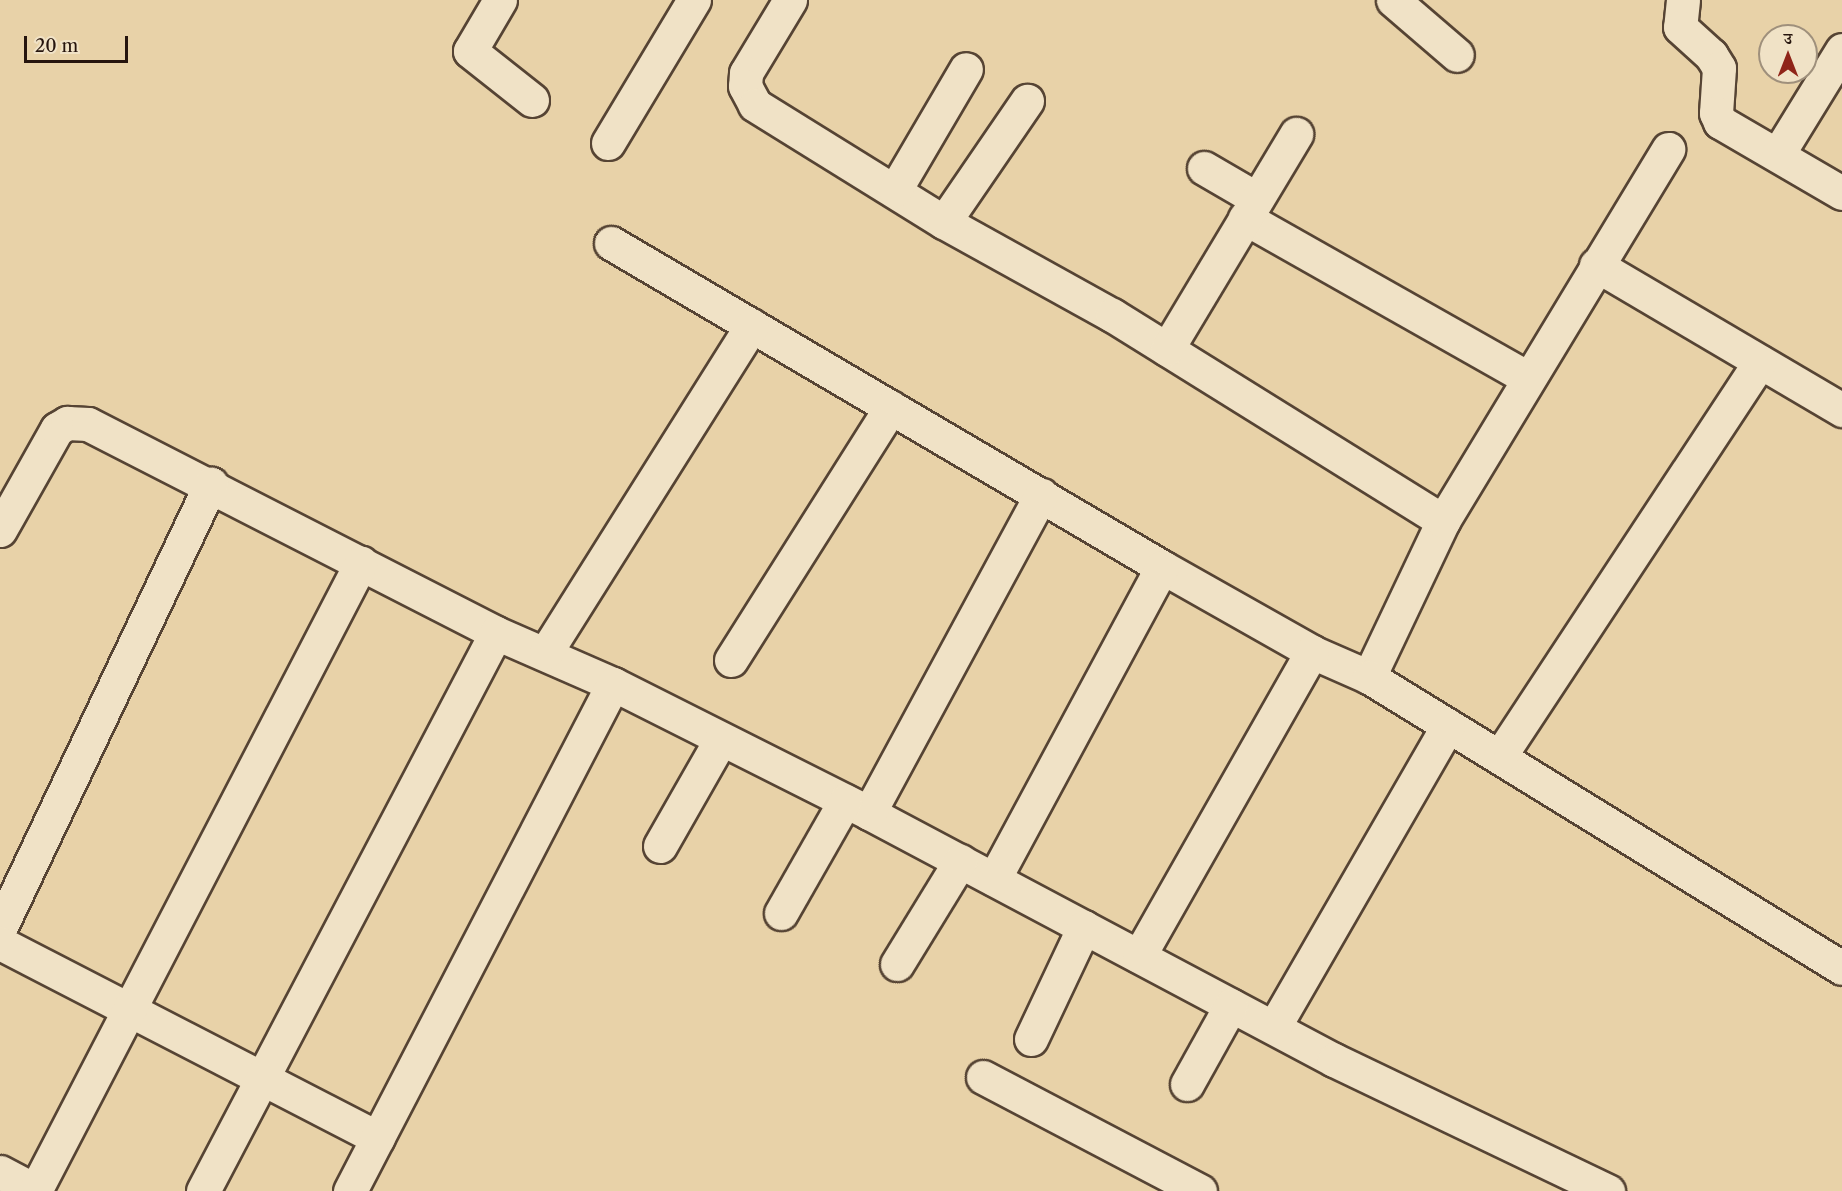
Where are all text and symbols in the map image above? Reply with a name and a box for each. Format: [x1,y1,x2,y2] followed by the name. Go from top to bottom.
[27,24,130,62] scale bar
[1758,24,1818,84] north arrow
[1784,28,1792,48] text: उ
[35,35,78,57] text: 20 m

